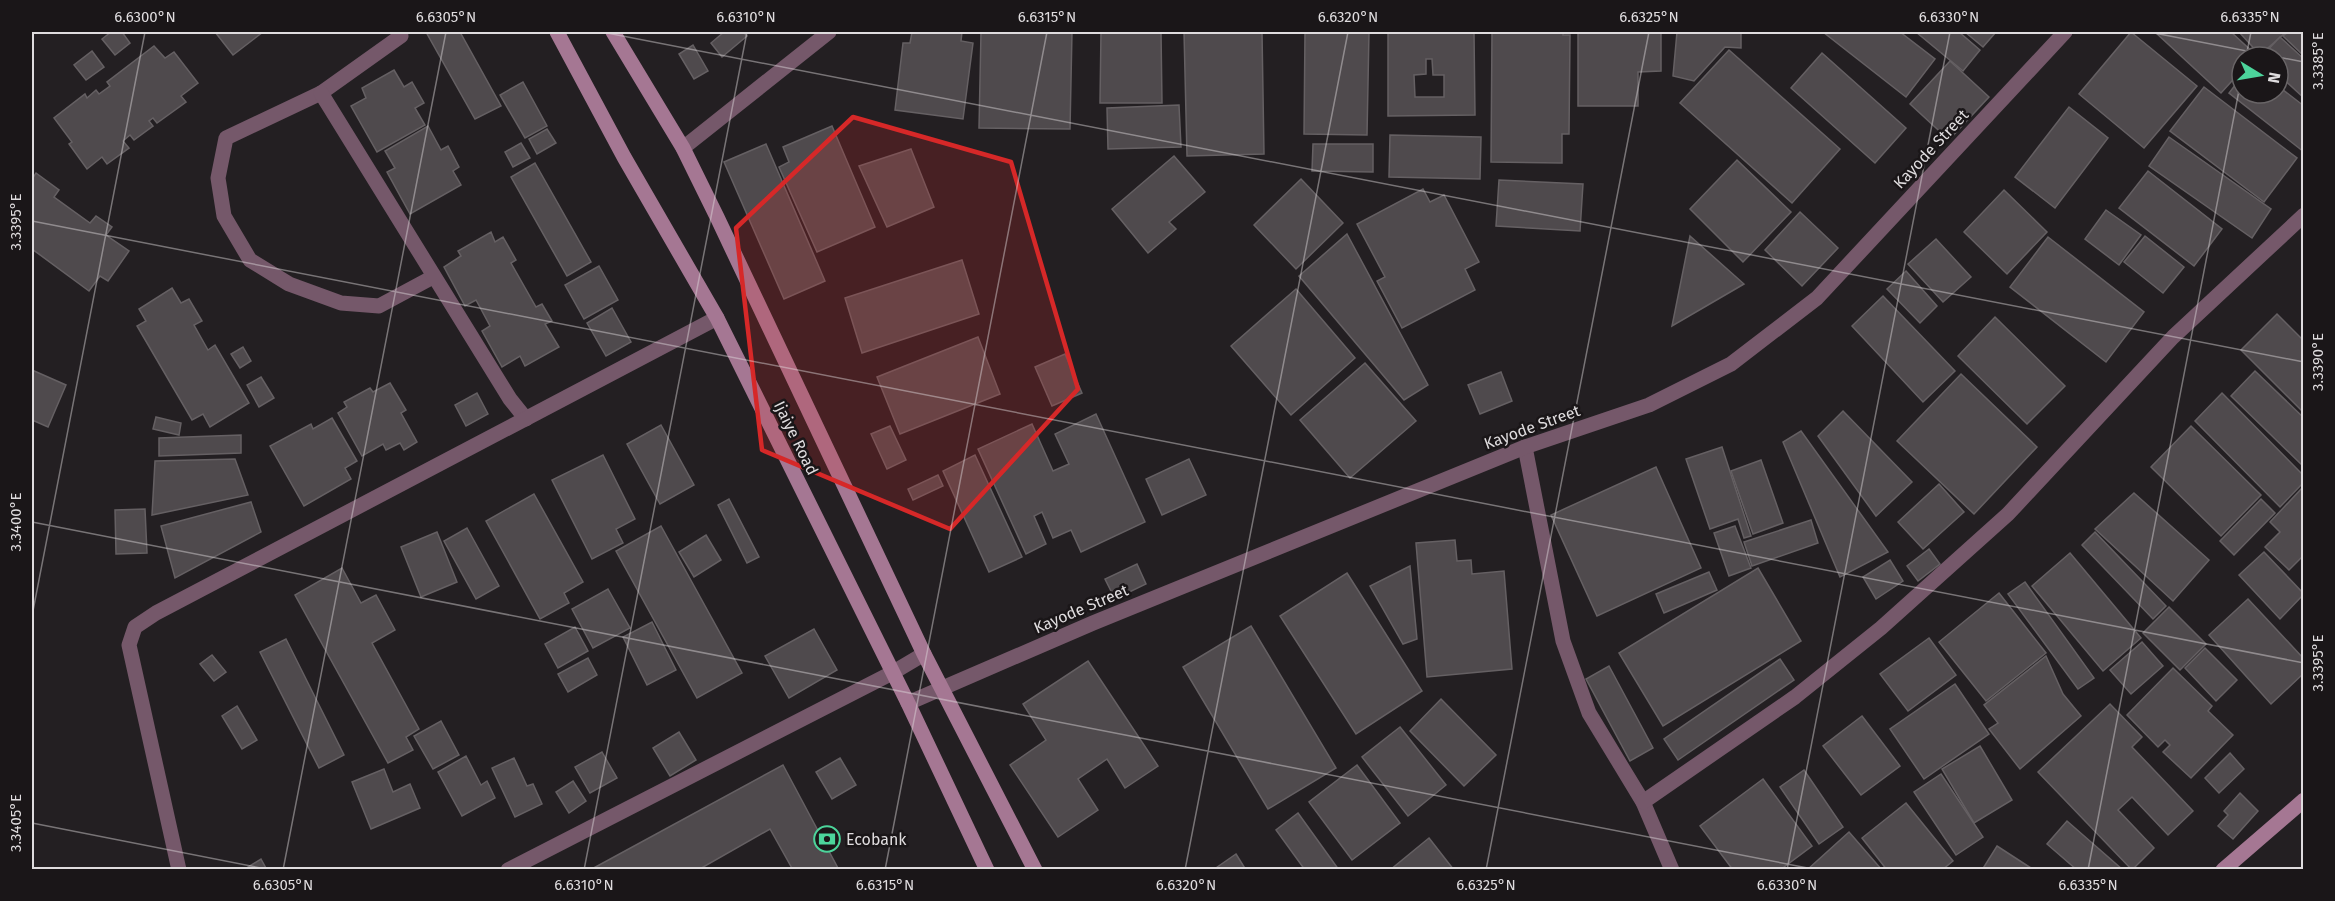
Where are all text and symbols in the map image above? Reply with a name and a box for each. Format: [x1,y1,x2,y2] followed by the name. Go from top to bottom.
[114,8,176,26] text: 6.6300°N
[416,8,476,26] text: 6.6305°N
[716,8,776,26] text: 6.6310°N
[1018,8,1076,26] text: 6.6315°N
[1318,8,1378,26] text: 6.6320°N
[1619,8,1679,26] text: 6.6325°N
[1919,8,1979,26] text: 6.6330°N
[2220,8,2280,26] text: 6.6335°N
[2309,32,2327,90] text: 3.3385°E
[2230,45,2290,105] north arrow
[2264,71,2285,85] text: N
[1890,105,1972,192] street label: Kayode Street
[7,193,25,251] text: 3.3395°E
[2309,333,2327,391] text: 3.3390°E
[770,398,822,478] street label: Ijaiye Road
[1481,401,1583,453] street label: Kayode Street
[7,492,25,552] text: 3.3400°E
[1031,580,1131,637] street label: Kayode Street
[2309,634,2327,692] text: 3.3395°E
[7,794,25,852] text: 3.3405°E
[812,824,842,854] bank icon: Ecobank
[846,830,907,849] place label: Ecobank
[253,876,313,894] text: 6.6305°N
[554,876,614,894] text: 6.6310°N
[856,876,914,894] text: 6.6315°N
[1156,876,1216,894] text: 6.6320°N
[1456,876,1516,894] text: 6.6325°N
[1757,876,1817,894] text: 6.6330°N
[2058,876,2118,894] text: 6.6335°N

